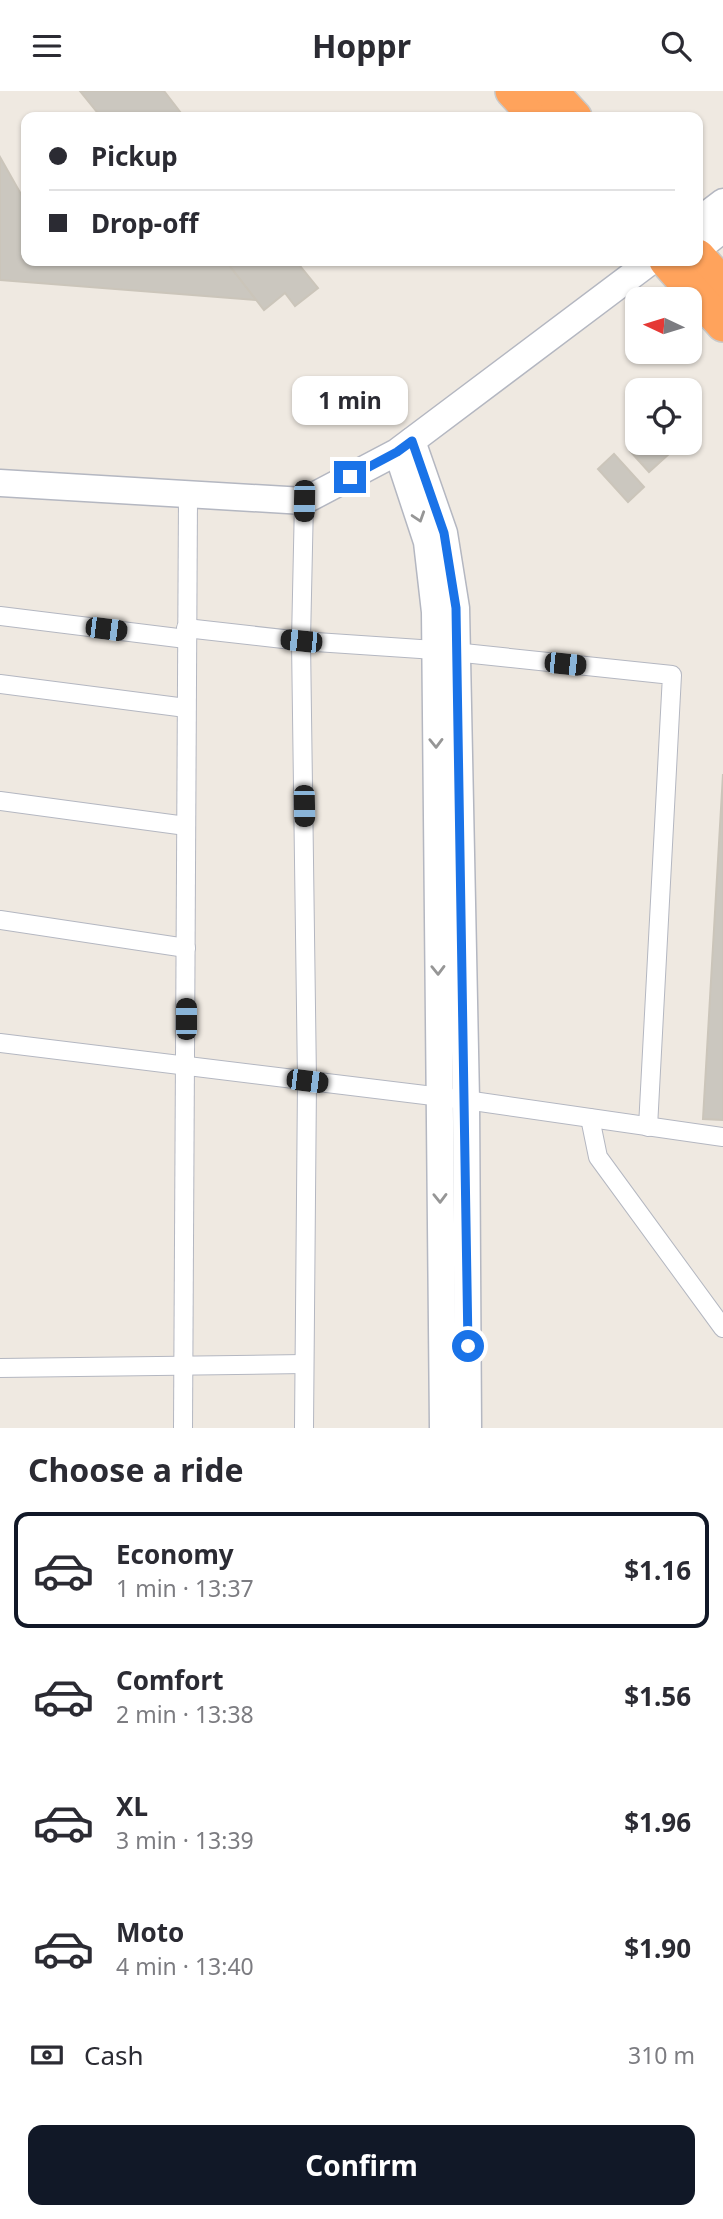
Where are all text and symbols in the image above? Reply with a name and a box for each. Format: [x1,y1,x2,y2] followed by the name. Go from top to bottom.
[312,24,411,67] text: Hoppr
[28,27,66,65] icon: menu
[657,27,695,65] icon: search
[91,138,178,174] text: Pickup
[91,205,198,241] text: Drop-off
[625,287,702,364] north arrow
[625,287,702,455] map controls
[292,375,408,425] callout: 1 min
[625,378,702,455] button: locate
[318,384,382,416] text: 1 min
[334,461,366,493] route end
[294,480,315,522] car
[410,511,425,523] one-way arrow
[84,616,129,642] car
[280,628,323,654] car
[544,651,587,677] car
[428,738,444,749] one-way arrow
[294,785,315,827] car
[430,966,446,976] one-way arrow
[176,998,197,1040] car
[285,1068,330,1094] car
[433,1192,448,1203] one-way arrow
[452,1330,484,1362] route start
[28,1448,244,1491] text: Choose a ride
[116,1536,234,1572] text: Economy
[32,1539,95,1602] icon: car
[624,1552,691,1588] text: $1.16
[116,1572,254,1604] text: 1 min · 13:37
[116,1662,224,1698] text: Comfort
[32,1665,95,1728] icon: car
[624,1678,691,1714] text: $1.56
[116,1698,254,1730] text: 2 min · 13:38
[116,1788,148,1824] text: XL
[32,1791,95,1854] icon: car
[624,1804,691,1840] text: $1.96
[116,1824,254,1856] text: 3 min · 13:39
[116,1914,184,1950] text: Moto
[32,1917,95,1980] icon: car
[624,1930,691,1966] text: $1.90
[116,1950,254,1982] text: 4 min · 13:40
[28,2036,66,2074] icon: cash
[84,2037,144,2073] text: Cash
[628,2039,695,2071] text: 310 m
[28,2125,695,2205] button: Confirm

